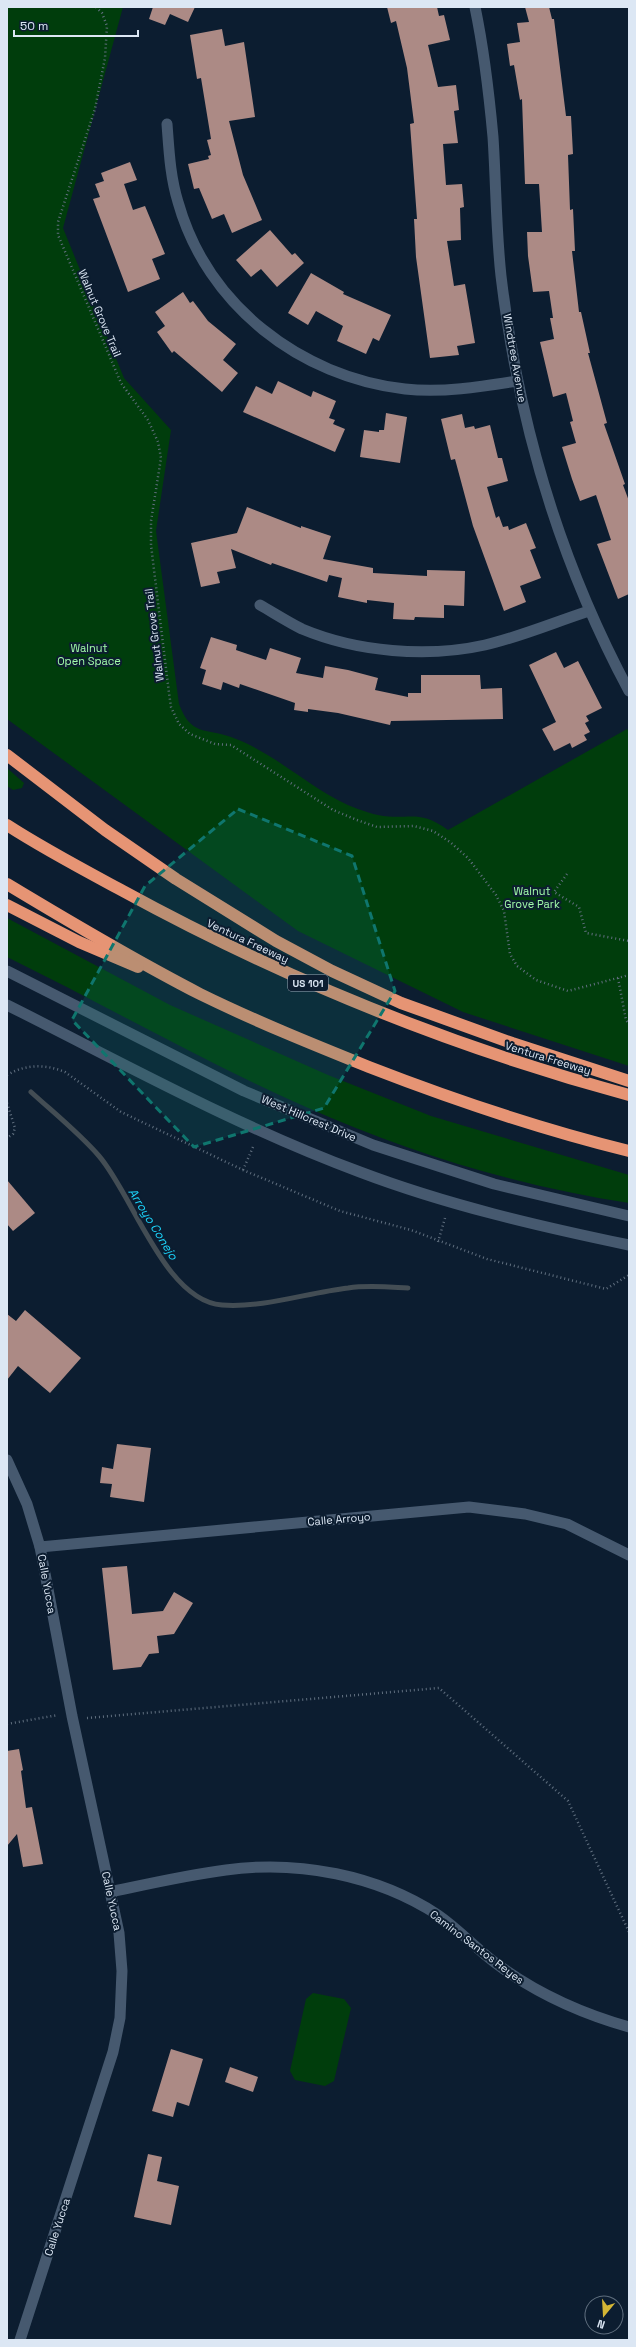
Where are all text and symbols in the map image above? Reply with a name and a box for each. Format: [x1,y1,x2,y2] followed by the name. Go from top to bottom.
[14,12,138,38] scale bar
[20,18,48,34] text: 50 m
[75,267,125,359] street label: Walnut Grove Trail
[500,313,530,403] street label: Windtree Avenue
[141,588,167,682] street label: Walnut Grove Trail
[57,641,121,668] park label: Walnut Open Space
[504,884,560,911] park label: Walnut Grove Park
[205,916,291,966] street label: Ventura Freeway
[288,975,328,991] road number: US 101
[503,1038,593,1078] street label: Ventura Freeway
[259,1092,359,1144] street label: West Hillcrest Drive
[125,1185,182,1263] water label: Arroyo Conejo
[307,1509,371,1529] street label: Calle Arroyo
[35,1553,59,1615] street label: Calle Yucca
[99,1870,125,1932] street label: Calle Yucca
[427,1907,527,1987] street label: Camino Santos Reyes
[41,2196,73,2258] street label: Calle Yucca
[584,2295,624,2335] north arrow
[595,2317,607,2332] text: N

